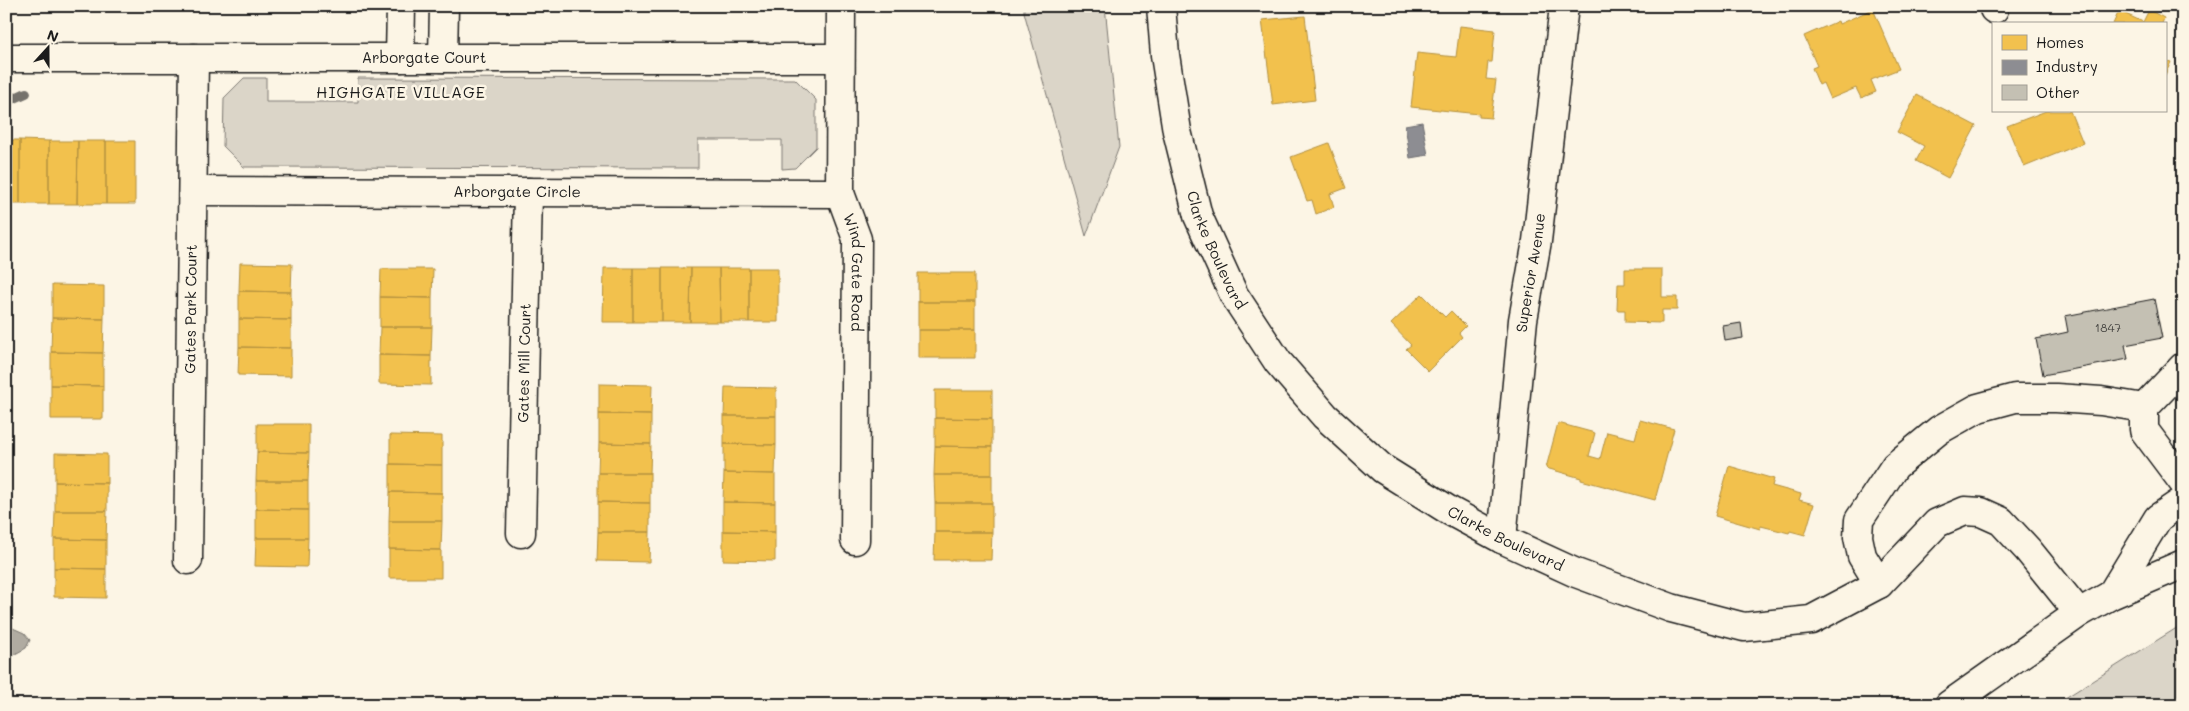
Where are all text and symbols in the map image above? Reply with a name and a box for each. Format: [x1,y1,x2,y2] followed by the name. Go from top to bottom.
[22,22,72,72] north arrow
[1992,22,2166,112] legend
[44,25,61,46] text: N
[2036,32,2084,52] text: Homes
[362,47,486,67] street label: Arborgate Court
[2036,56,2098,76] text: Industry
[316,81,486,102] district label: HIGHGATE VILLAGE
[2036,82,2080,102] text: Other
[453,181,581,201] street label: Arborgate Circle
[1183,189,1252,313] street label: Clarke Boulevard
[839,210,868,332] street label: Wind Gate Road
[1511,212,1549,333] street label: Superior Avenue
[179,244,201,374] street label: Gates Park Court
[512,303,535,423] street label: Gates Mill Court
[2095,319,2121,335] house number: 1847
[1444,501,1567,575] street label: Clarke Boulevard

